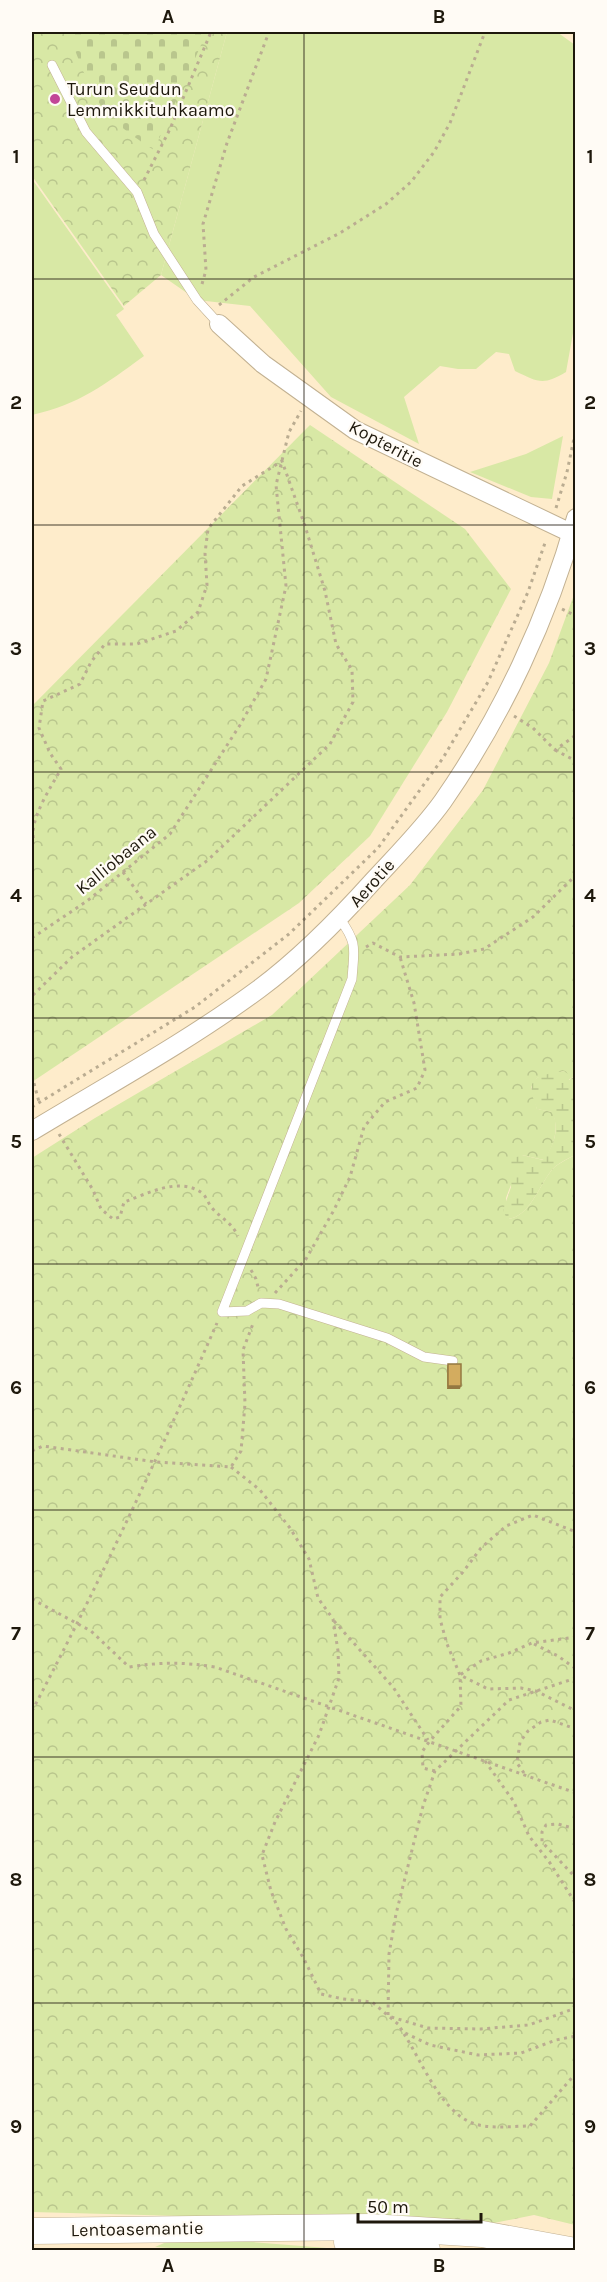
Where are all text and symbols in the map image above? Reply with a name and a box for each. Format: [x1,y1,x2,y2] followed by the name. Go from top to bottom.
[162,5,175,28] text: A
[433,5,445,28] text: B
[67,78,235,121] place label: Turun Seudun Lemmikkituhkaamo
[48,92,62,106] marker: Turun Seudun Lemmikkituhkaamo
[12,145,20,168] text: 1
[586,145,594,168] text: 1
[10,391,22,414] text: 2
[584,391,596,414] text: 2
[345,415,427,473] street label: Kopteritie
[10,637,22,660] text: 3
[584,637,596,660] text: 3
[71,821,161,899] street label: Kalliobaana
[345,854,399,912] street label: Aerotie
[10,884,22,907] text: 4
[584,884,596,907] text: 4
[10,1130,22,1153] text: 5
[584,1130,596,1153] text: 5
[10,1376,22,1399] text: 6
[584,1376,596,1399] text: 6
[11,1622,21,1645] text: 7
[585,1622,595,1645] text: 7
[10,1868,22,1891] text: 8
[584,1868,596,1891] text: 8
[10,2115,22,2138] text: 9
[584,2115,596,2138] text: 9
[358,2186,481,2224] scale bar
[367,2196,409,2218] text: 50 m
[70,2217,204,2241] street label: Lentoasemantie
[162,2254,175,2277] text: A
[433,2254,445,2277] text: B

